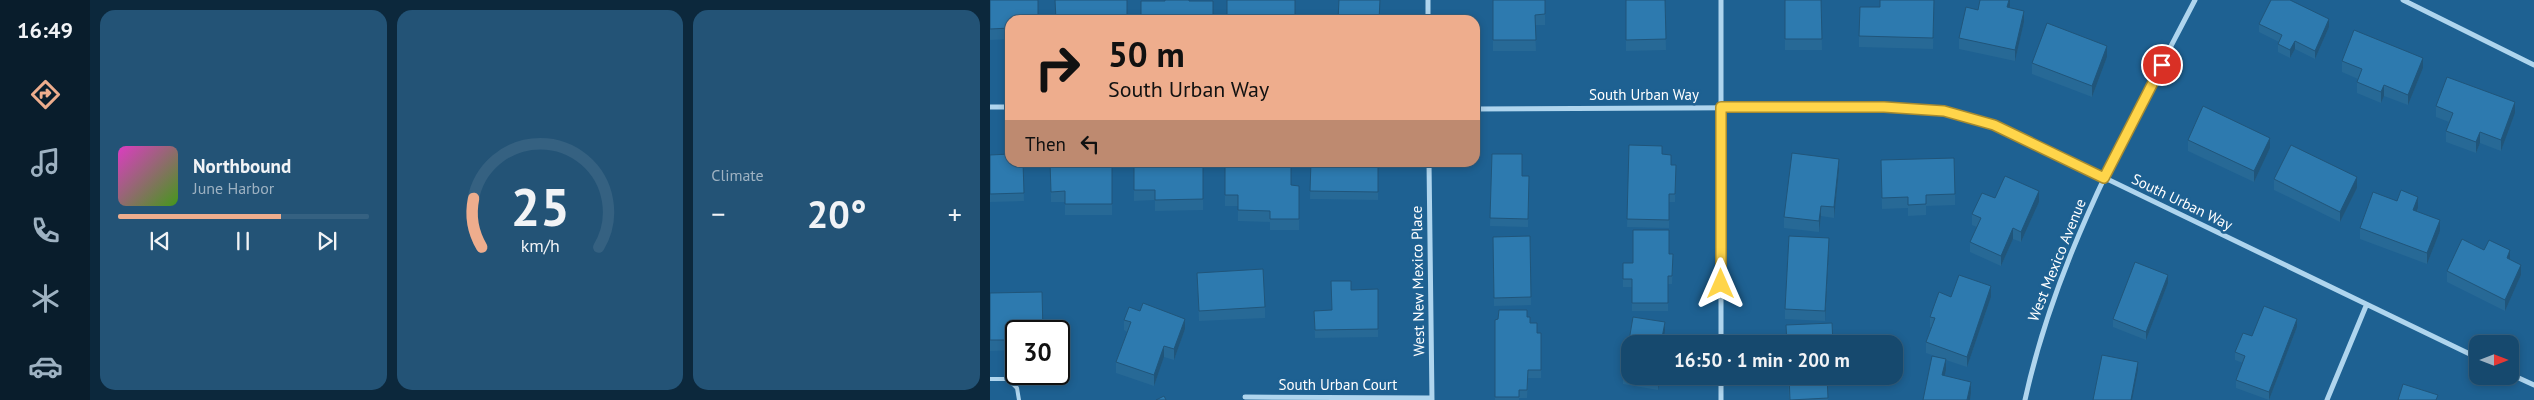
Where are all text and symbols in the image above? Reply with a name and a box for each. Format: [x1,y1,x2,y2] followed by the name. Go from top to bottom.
[17,16,73,44] text: 16:49
[1108,31,1185,77] text: 50 m
[1025,35,1090,100] icon: right
[2141,44,2183,86] pin
[2148,51,2176,79] icon: arrive
[1108,75,1269,103] text: South Urban Way
[28,77,63,112] icon: directions
[1589,85,1699,104] street label: South Urban Way
[1076,130,1104,158] icon: left
[1025,132,1066,156] text: Then
[28,145,63,180] icon: music
[193,154,291,178] text: Northbound
[711,165,764,185] text: Climate
[2129,169,2236,234] street label: South Urban Way
[511,173,569,240] text: 25
[193,178,274,198] text: June Harbor
[807,189,867,238] text: 20°
[711,195,725,232] text: −
[948,195,962,232] text: +
[2023,196,2090,324] street label: West Mexico Avenue
[1407,206,1428,356] street label: West New Mexico Place
[28,213,63,248] icon: phone
[146,227,174,255] icon: previous
[229,227,257,255] icon: pause
[313,227,341,255] icon: next
[520,234,560,257] text: km/h
[1694,257,1746,309] position arrow
[28,281,63,316] icon: climate
[1005,320,1070,385] speed limit sign: 30
[2469,335,2519,385] north arrow
[2469,335,2519,385] map controls
[1674,348,1850,372] text: 16:50 · 1 min · 200 m
[28,349,63,384] icon: car
[1279,375,1397,394] street label: South Urban Court

